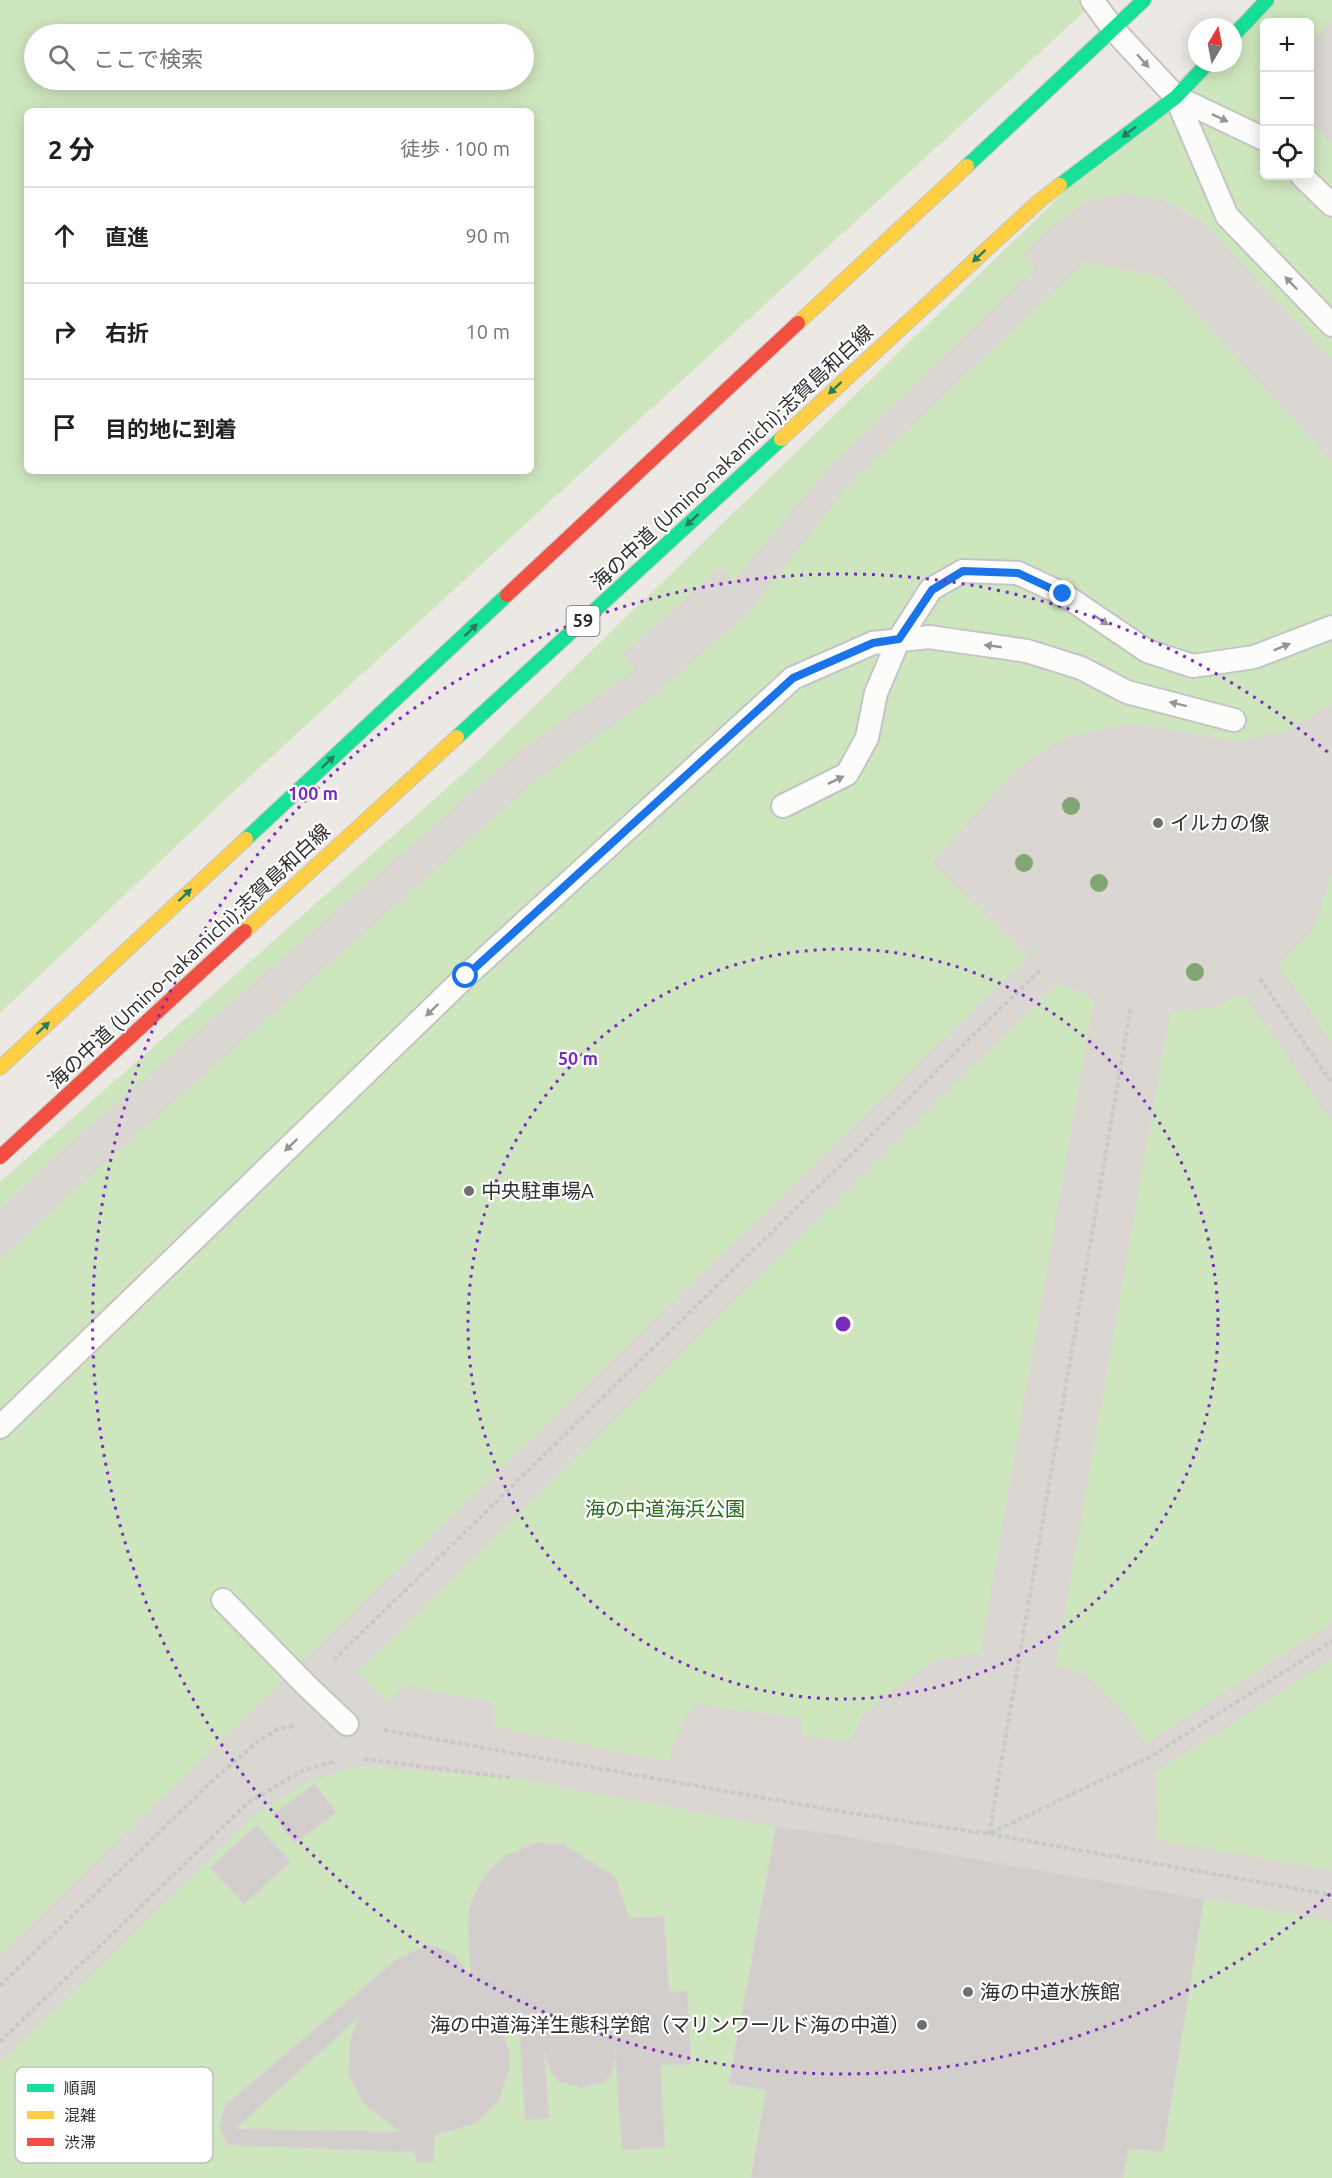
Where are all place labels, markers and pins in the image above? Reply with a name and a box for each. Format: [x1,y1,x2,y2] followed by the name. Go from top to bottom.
[1170,811,1269,834] place label: イルカの像
[1151,816,1165,830] marker: イルカの像
[481,1179,594,1202] place label: 中央駐車場A
[462,1184,476,1198] marker: 中央駐車場A
[833,1314,853,1334] centre of rings
[980,1980,1120,2003] place label: 海の中道水族館
[961,1985,975,1999] marker: 海の中道水族館
[430,2013,910,2036] place label: 海の中道海洋生態科学館（マリンワールド海の中道）
[915,2018,929,2032] marker: 海の中道海洋生態科学館（マリンワールド海の中道）

